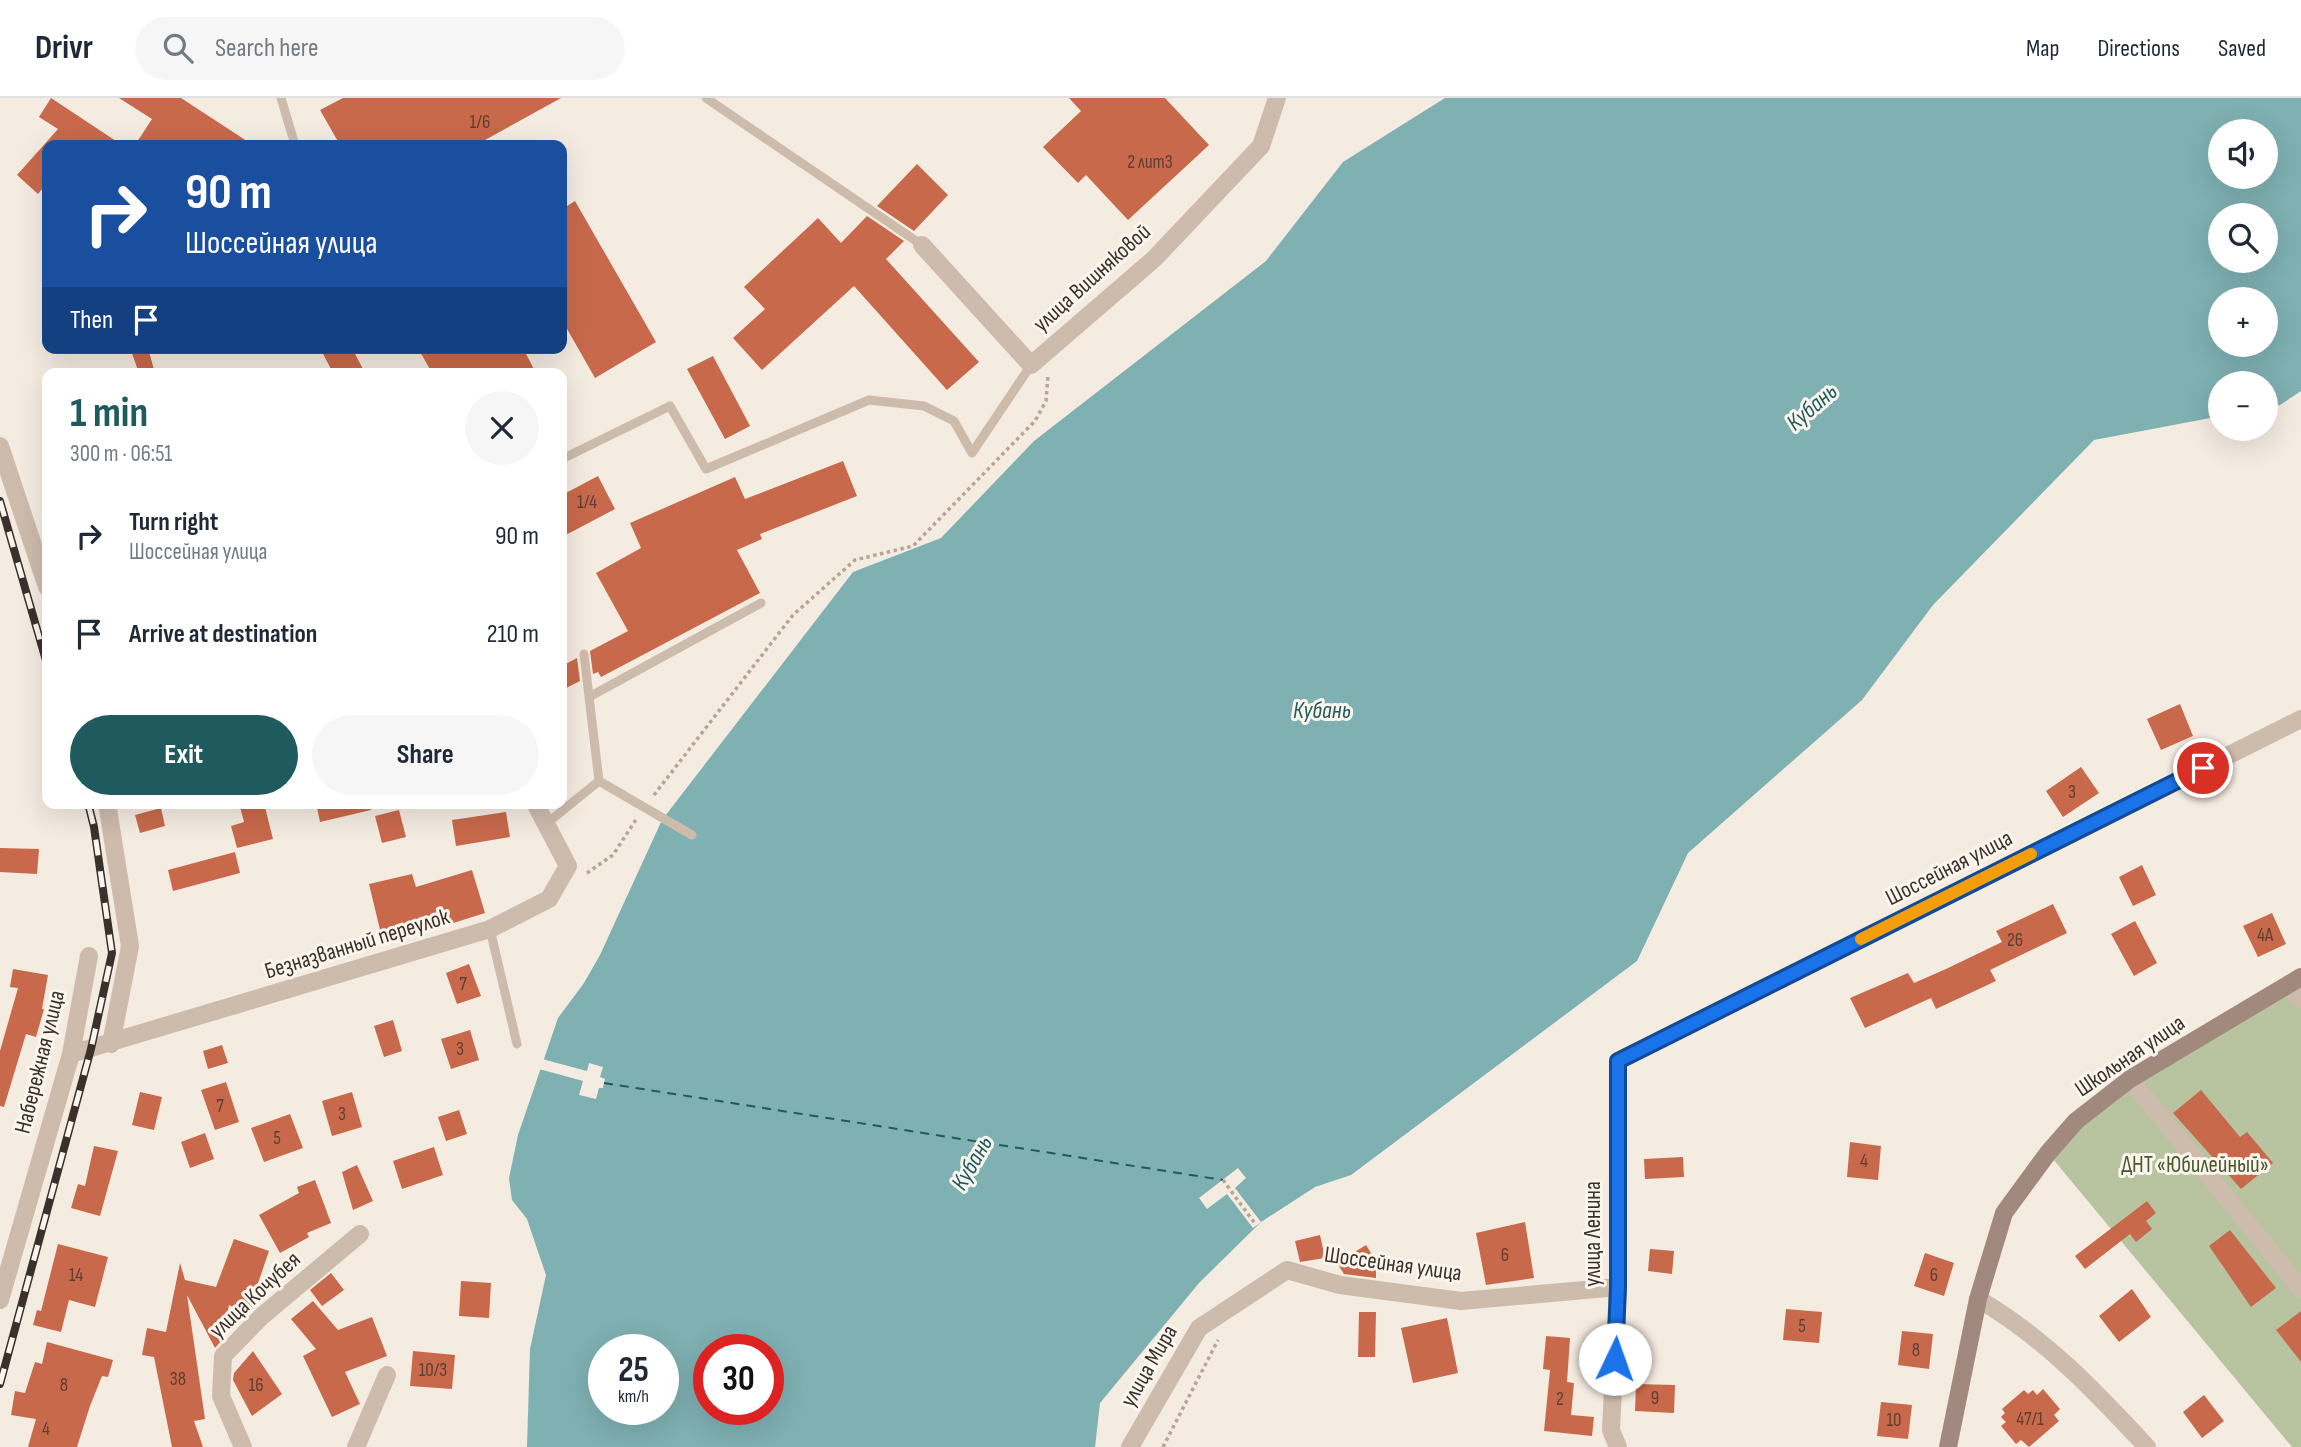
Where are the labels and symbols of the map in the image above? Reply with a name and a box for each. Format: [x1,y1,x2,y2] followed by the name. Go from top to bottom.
[470,111,490,134] house number: 1/6
[1127,151,1173,174] house number: 2 лит3
[1028,218,1156,338] street label: улица Вишняковой
[1781,377,1843,437] water label: Кубань
[577,491,597,514] house number: 1/4
[1293,696,1351,725] water label: Кубань
[2173,738,2233,798] pin
[2068,781,2076,804] house number: 3
[1881,824,2017,912] street label: Шоссейная улица
[261,903,453,985] street label: Безназванный переулок
[2257,924,2274,947] house number: 4А
[2007,929,2023,952] house number: 26
[459,973,467,996] house number: 7
[9,988,71,1136] street label: Набережная улица
[2070,1009,2190,1103] street label: Школьная улица
[456,1038,464,1061] house number: 3
[216,1095,224,1118] house number: 7
[338,1103,346,1126] house number: 3
[273,1127,281,1150] house number: 5
[945,1131,999,1195] water label: Кубань
[1860,1150,1868,1173] house number: 4
[2121,1151,2269,1179] park label: ДНТ «Юбилейный»
[1579,1181,1607,1287] street label: улица Ленина
[1323,1241,1463,1287] street label: Шоссейная улица
[1501,1244,1509,1267] house number: 6
[204,1246,306,1344] street label: улица Кочубея
[69,1264,83,1287] house number: 14
[1930,1264,1938,1287] house number: 6
[1798,1315,1806,1338] house number: 5
[1114,1320,1184,1412] street label: улица Мира
[1578,1322,1652,1396] position arrow
[693,1334,784,1425] speed limit sign: 30
[1912,1339,1920,1362] house number: 8
[419,1359,447,1382] house number: 10/3
[170,1368,186,1391] house number: 38
[60,1374,68,1397] house number: 8
[249,1374,263,1397] house number: 16
[1651,1387,1659,1410] house number: 9
[1556,1388,1564,1411] house number: 2
[2016,1408,2044,1431] house number: 47/1
[1886,1409,1902,1432] house number: 10
[42,1418,50,1441] house number: 4

